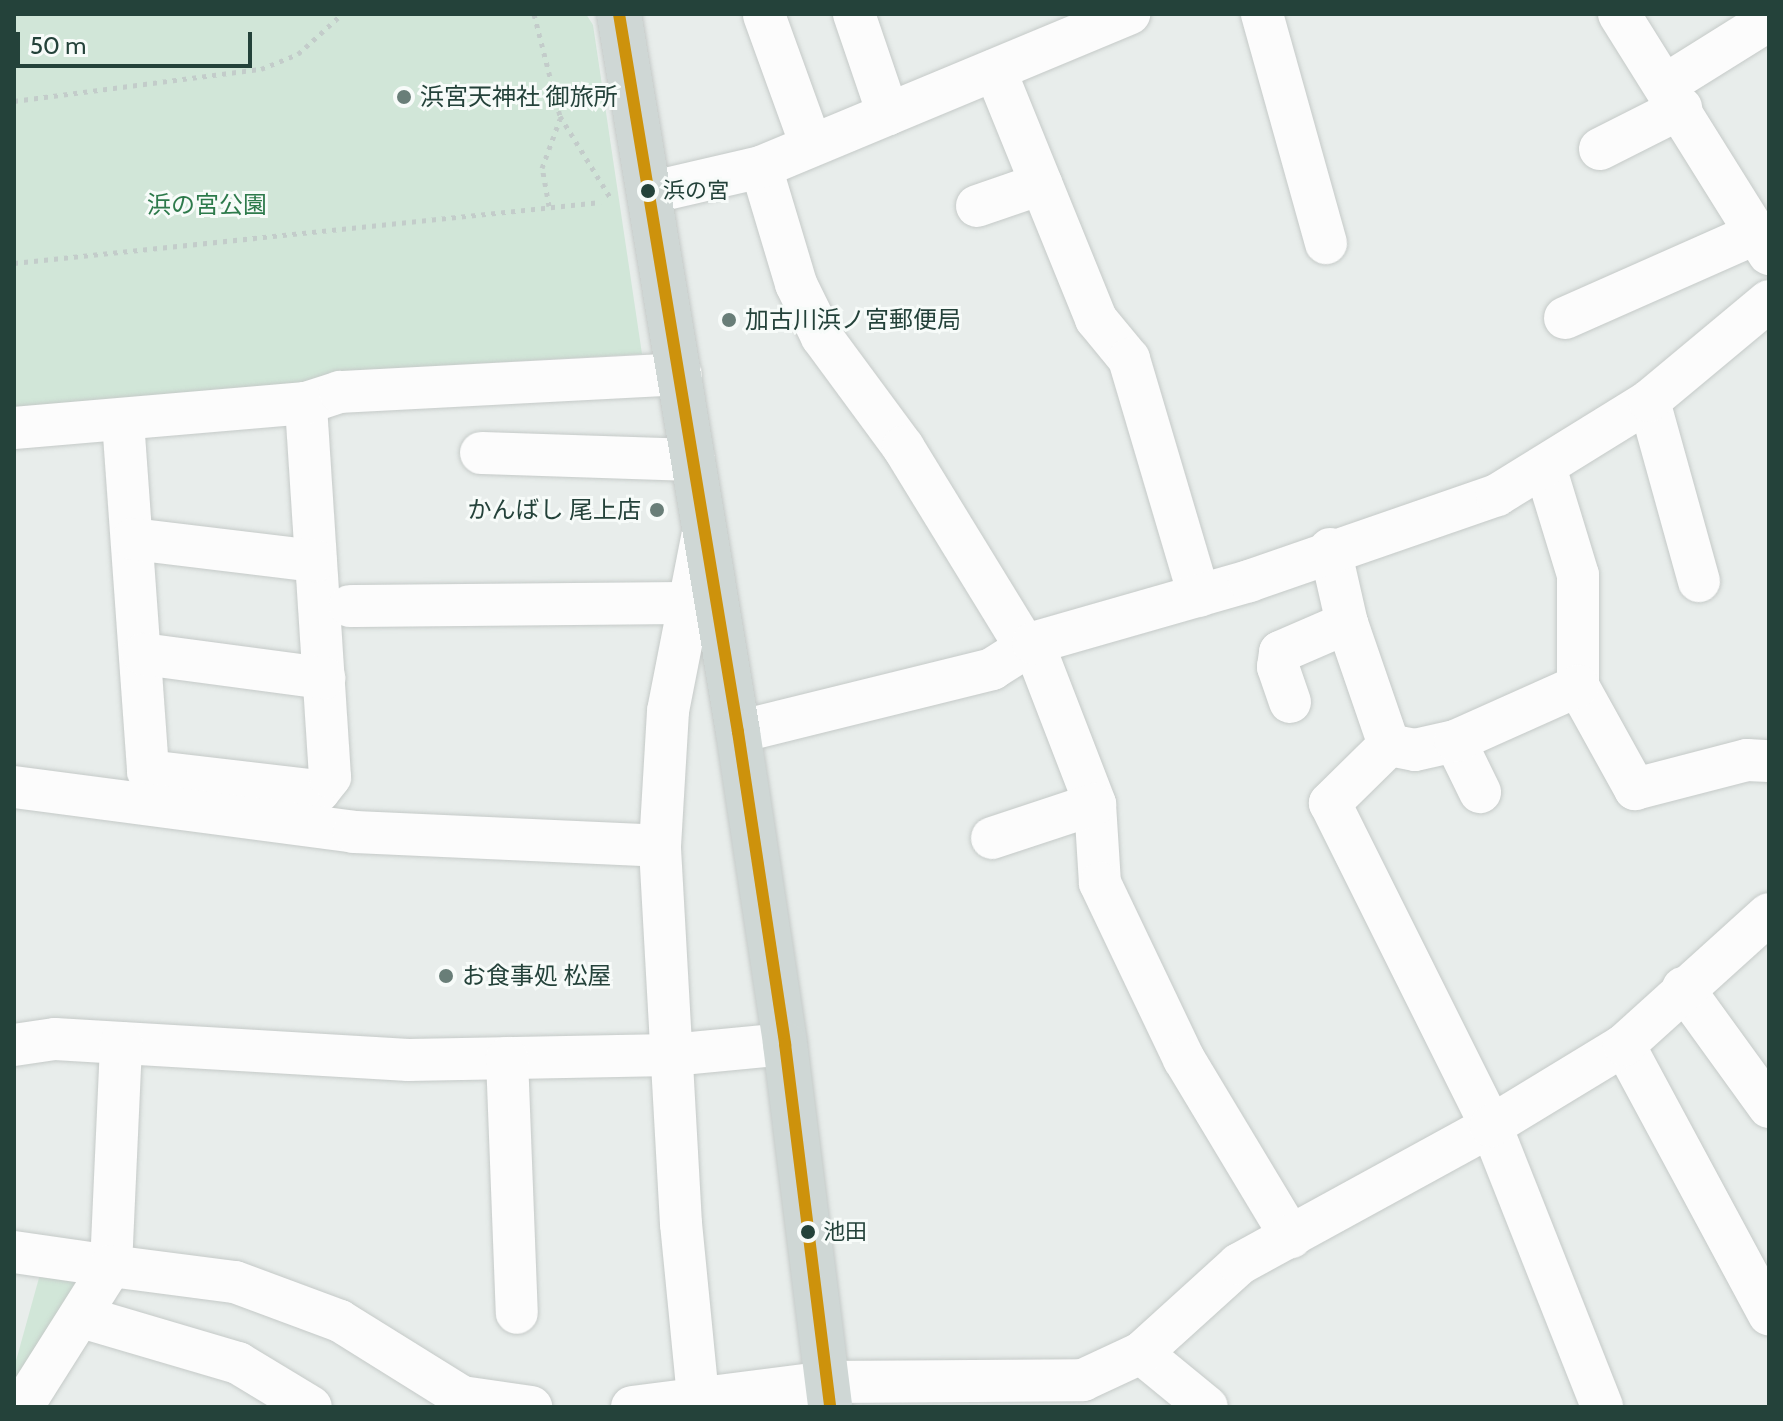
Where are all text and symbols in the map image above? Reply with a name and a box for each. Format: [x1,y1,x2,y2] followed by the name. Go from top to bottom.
[20,16,256,66] scale bar
[30,31,86,60] text: 50 m
[420,83,617,111] place label: 浜宮天神社 御旅所
[395,88,413,106] marker: 浜宮天神社 御旅所
[663,178,729,204] place label: 浜の宮
[640,183,656,199] marker: 浜の宮
[147,191,267,219] park label: 浜の宮公園
[745,306,961,334] place label: 加古川浜ノ宮郵便局
[720,311,738,329] marker: 加古川浜ノ宮郵便局
[468,496,641,524] place label: かんばし 尾上店
[648,501,666,519] marker: かんばし 尾上店
[462,962,611,990] place label: お食事処 松屋
[437,967,455,985] marker: お食事処 松屋
[823,1219,867,1245] place label: 池田
[800,1224,816,1240] marker: 池田

